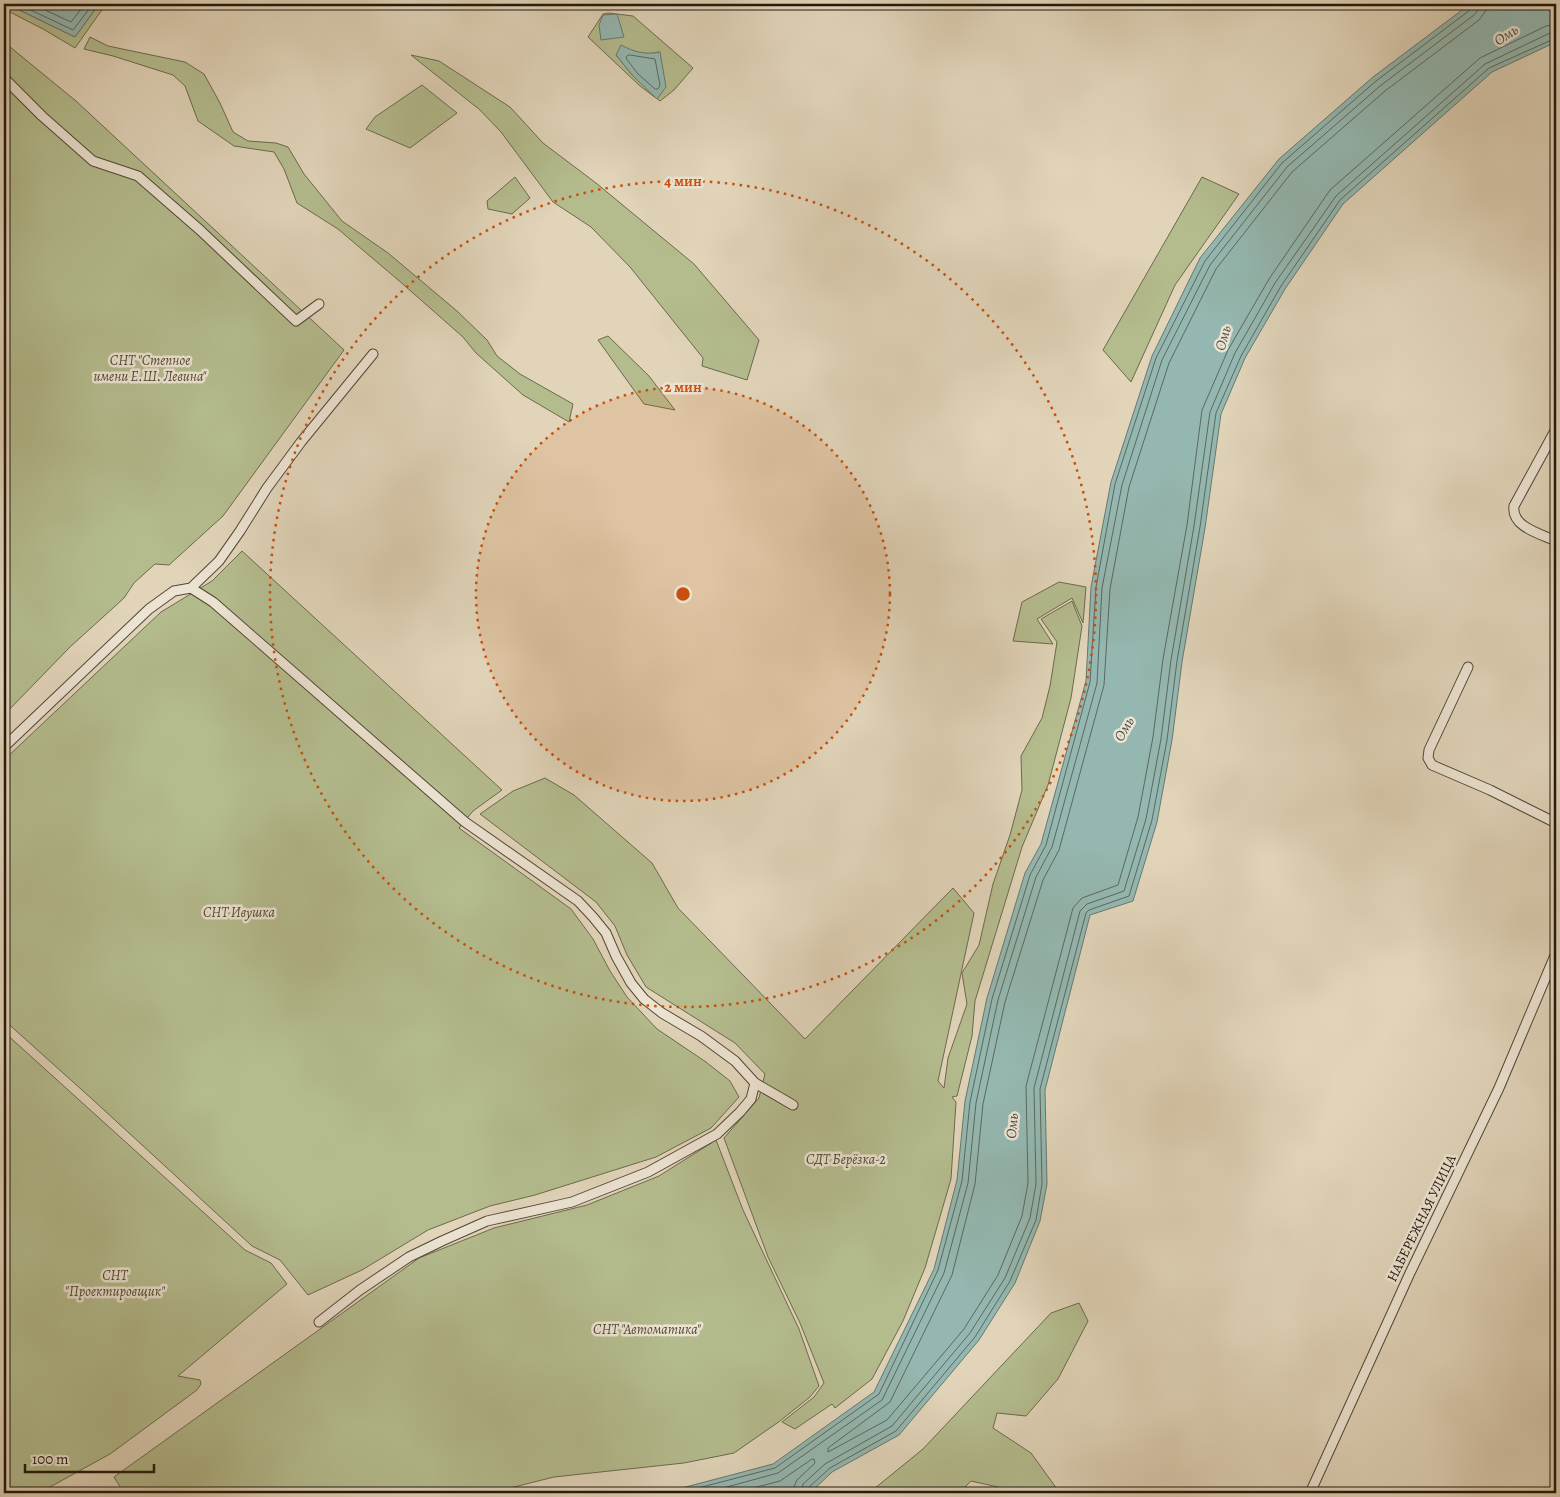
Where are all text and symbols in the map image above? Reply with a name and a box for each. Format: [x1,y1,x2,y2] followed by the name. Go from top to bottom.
[1490,20,1522,50] water label: Омь
[664,171,702,191] text: 4 мин
[1210,323,1236,353] water label: Омь
[94,351,207,386] park label: СНТ "Степное имени Е.Ш. Левина"
[664,377,702,397] text: 2 мин
[674,585,692,603] centre of rings
[1109,713,1139,745] water label: Омь
[203,903,276,922] park label: СНТ Ивушка
[1001,1112,1023,1140] water label: Омь
[806,1150,886,1169] park label: СДТ Берёзка-2
[1382,1151,1461,1285] street label: НАБЕРЕЖНАЯ УЛИЦА
[65,1266,166,1301] park label: СНТ "Проектировщик"
[593,1320,702,1339] park label: СНТ "Автоматика"
[25,1442,154,1474] scale bar
[32,1449,69,1469] text: 100 m

